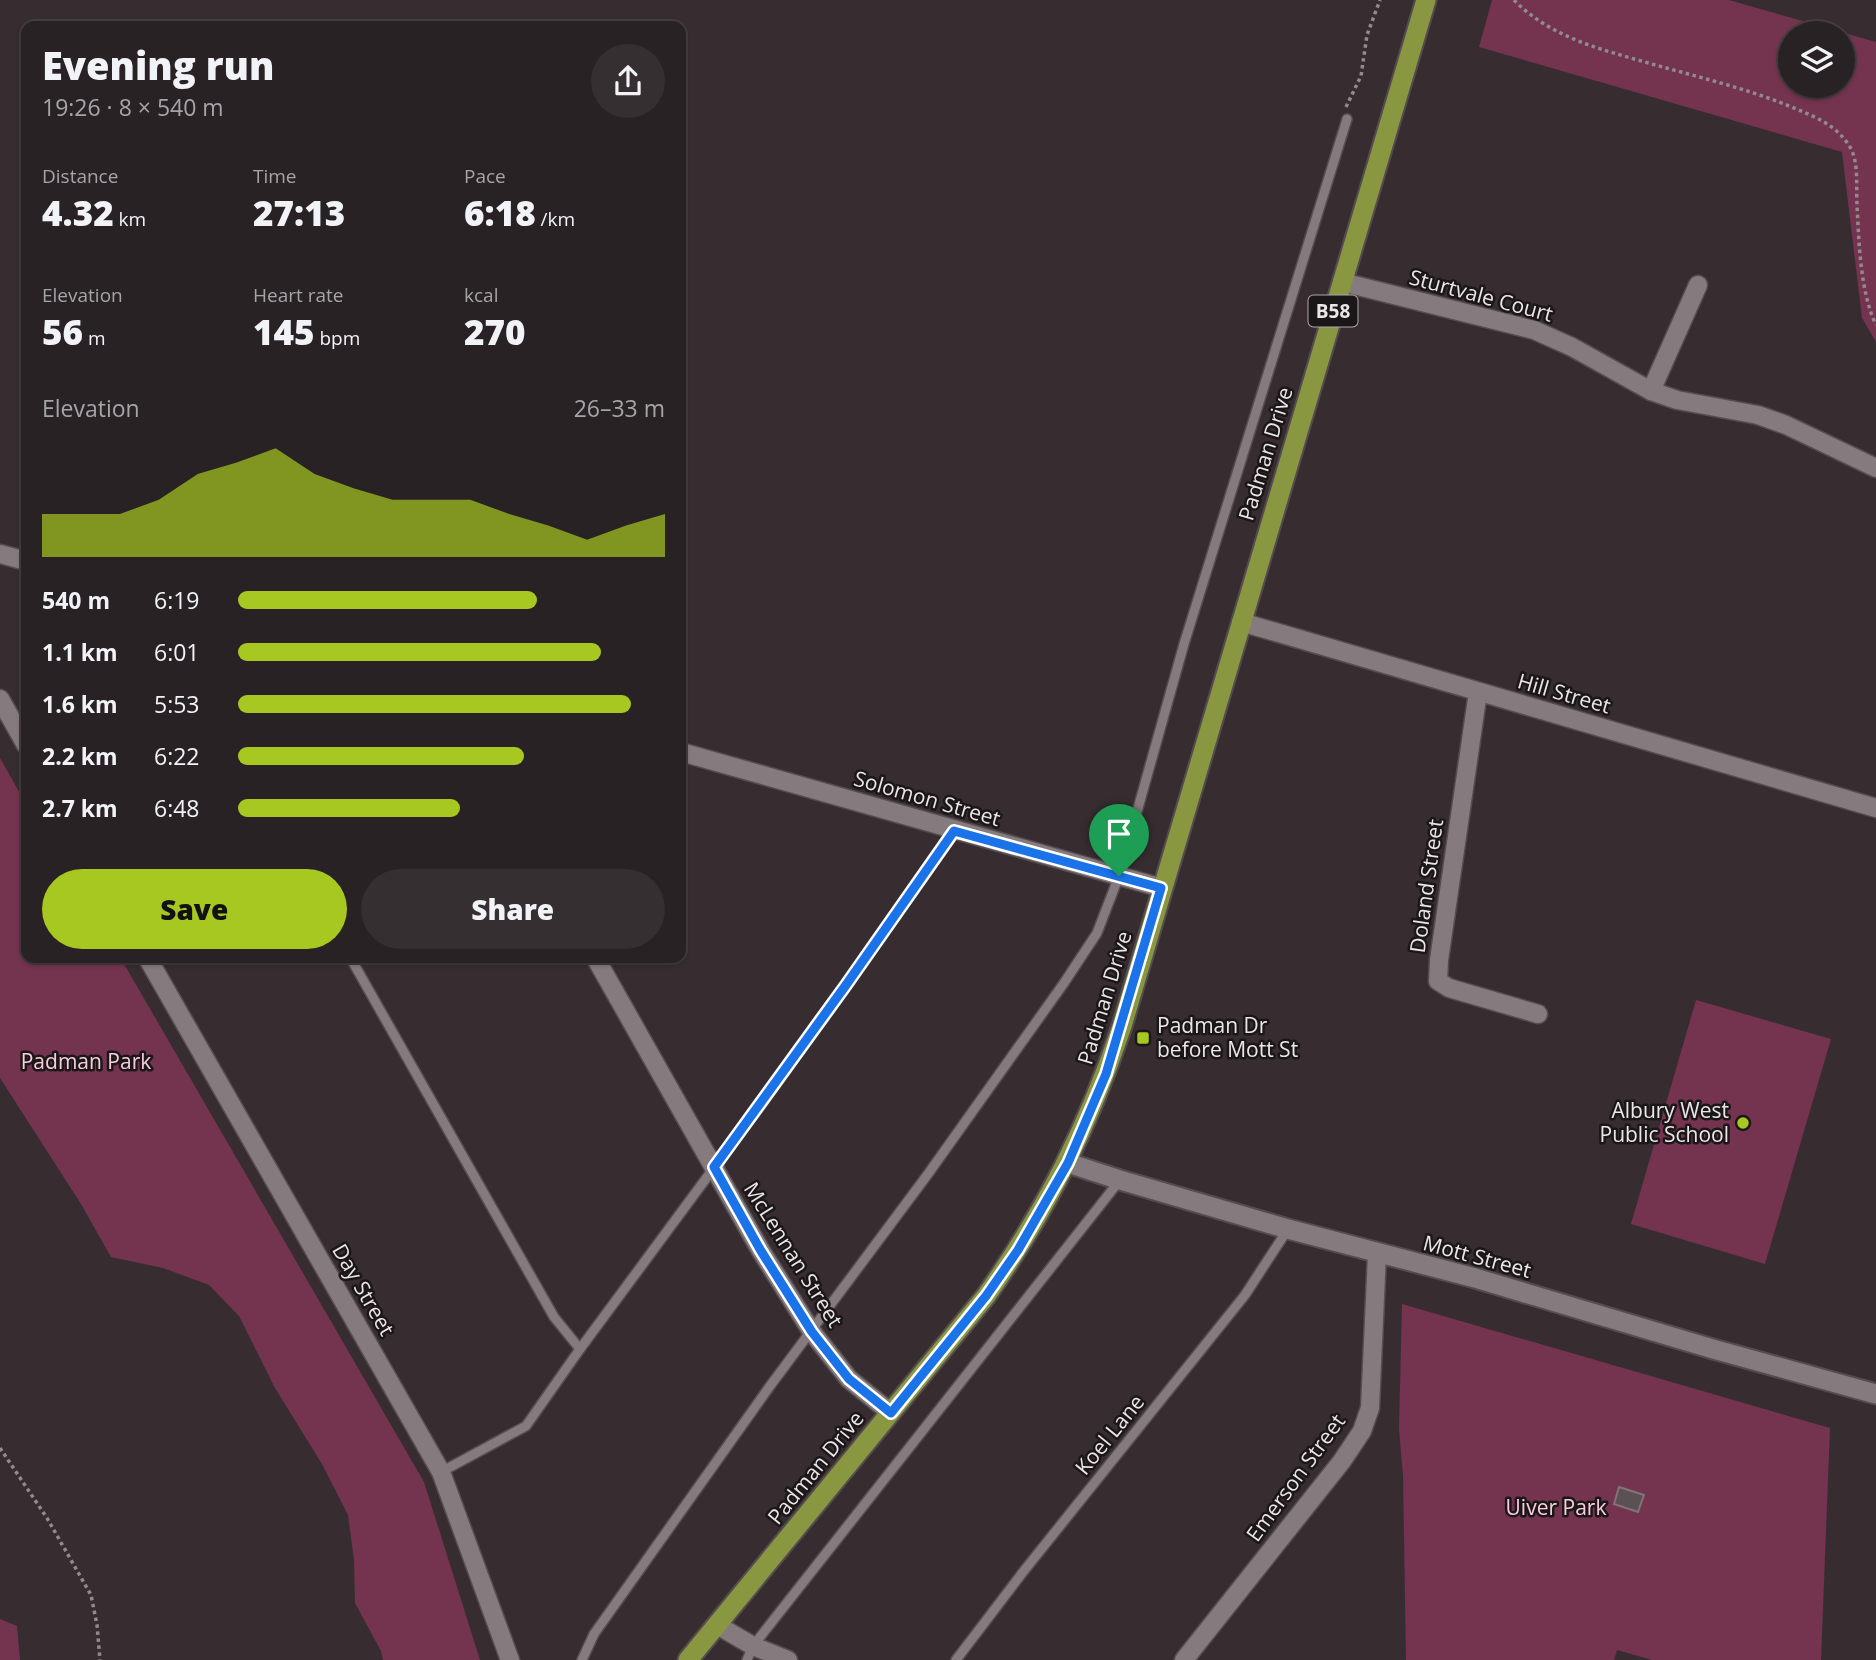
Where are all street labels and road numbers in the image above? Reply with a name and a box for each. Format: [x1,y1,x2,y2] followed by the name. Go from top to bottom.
[1406,262,1556,328] street label: Sturtvale Court
[1308,296,1358,326] road number: B58
[1231,384,1299,524] street label: Padman Drive
[1515,666,1614,720] street label: Hill Street
[851,764,1004,832] street label: Solomon Street
[1403,817,1449,954] street label: Doland Street
[1070,928,1138,1068] street label: Padman Drive
[738,1177,850,1332] street label: McLennan Street
[1420,1228,1534,1284] street label: Mott Street
[326,1239,401,1340] street label: Day Street
[1068,1389,1150,1480] street label: Koel Lane
[761,1405,870,1530] street label: Padman Drive
[1239,1408,1351,1547] street label: Emerson Street

